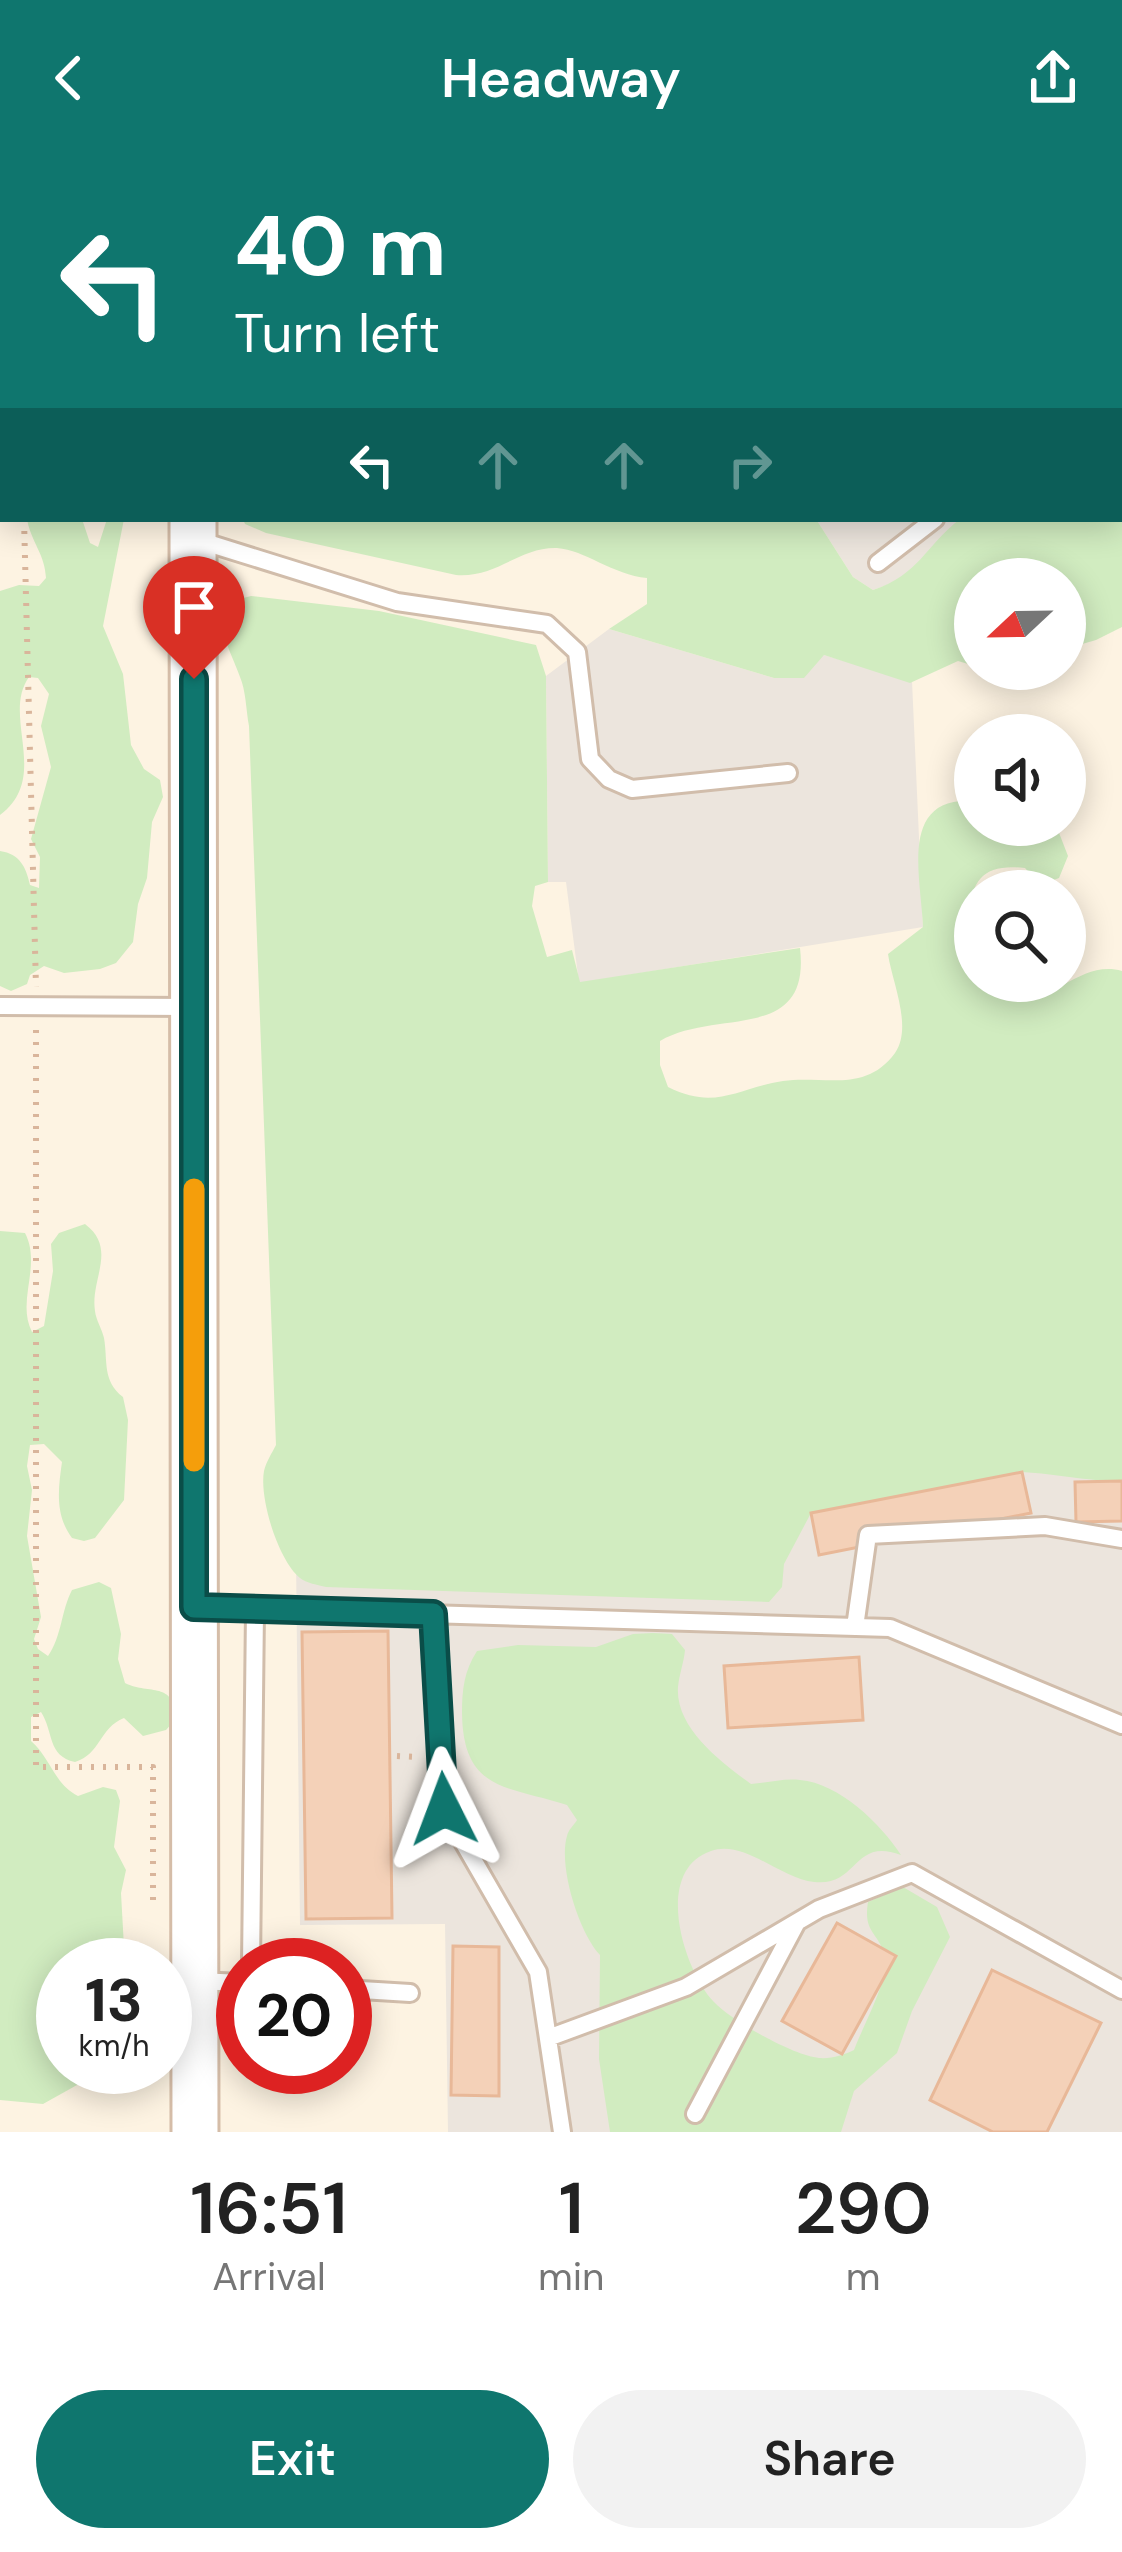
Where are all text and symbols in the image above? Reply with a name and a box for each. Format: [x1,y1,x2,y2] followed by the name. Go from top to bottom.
[441,43,681,114] text: Headway
[36,45,102,111] icon: back
[1020,45,1086,111] icon: share
[234,192,447,301] text: 40 m
[36,204,192,360] icon: left
[234,298,440,369] text: Turn left
[339,432,405,498] icon: left
[465,432,531,498] icon: ahead
[591,432,657,498] icon: ahead
[717,432,783,498] icon: right
[143,556,245,679] pin
[954,558,1086,690] north arrow
[954,558,1086,1002] map controls
[161,574,227,640] icon: arrive
[954,714,1086,846] button: sound
[954,870,1086,1002] button: search
[381,1746,507,1872] position arrow
[216,1938,372,2094] speed limit sign: 20
[85,1961,143,2040] text: 13
[79,2026,149,2065] text: km/h
[190,2162,348,2255] text: 16:51
[559,2162,584,2255] text: 1
[795,2162,932,2255] text: 290
[212,2251,326,2302] text: Arrival
[538,2251,604,2302] text: min
[846,2251,881,2302] text: m
[36,2390,549,2528] button: Exit
[573,2390,1086,2528] button: Share

